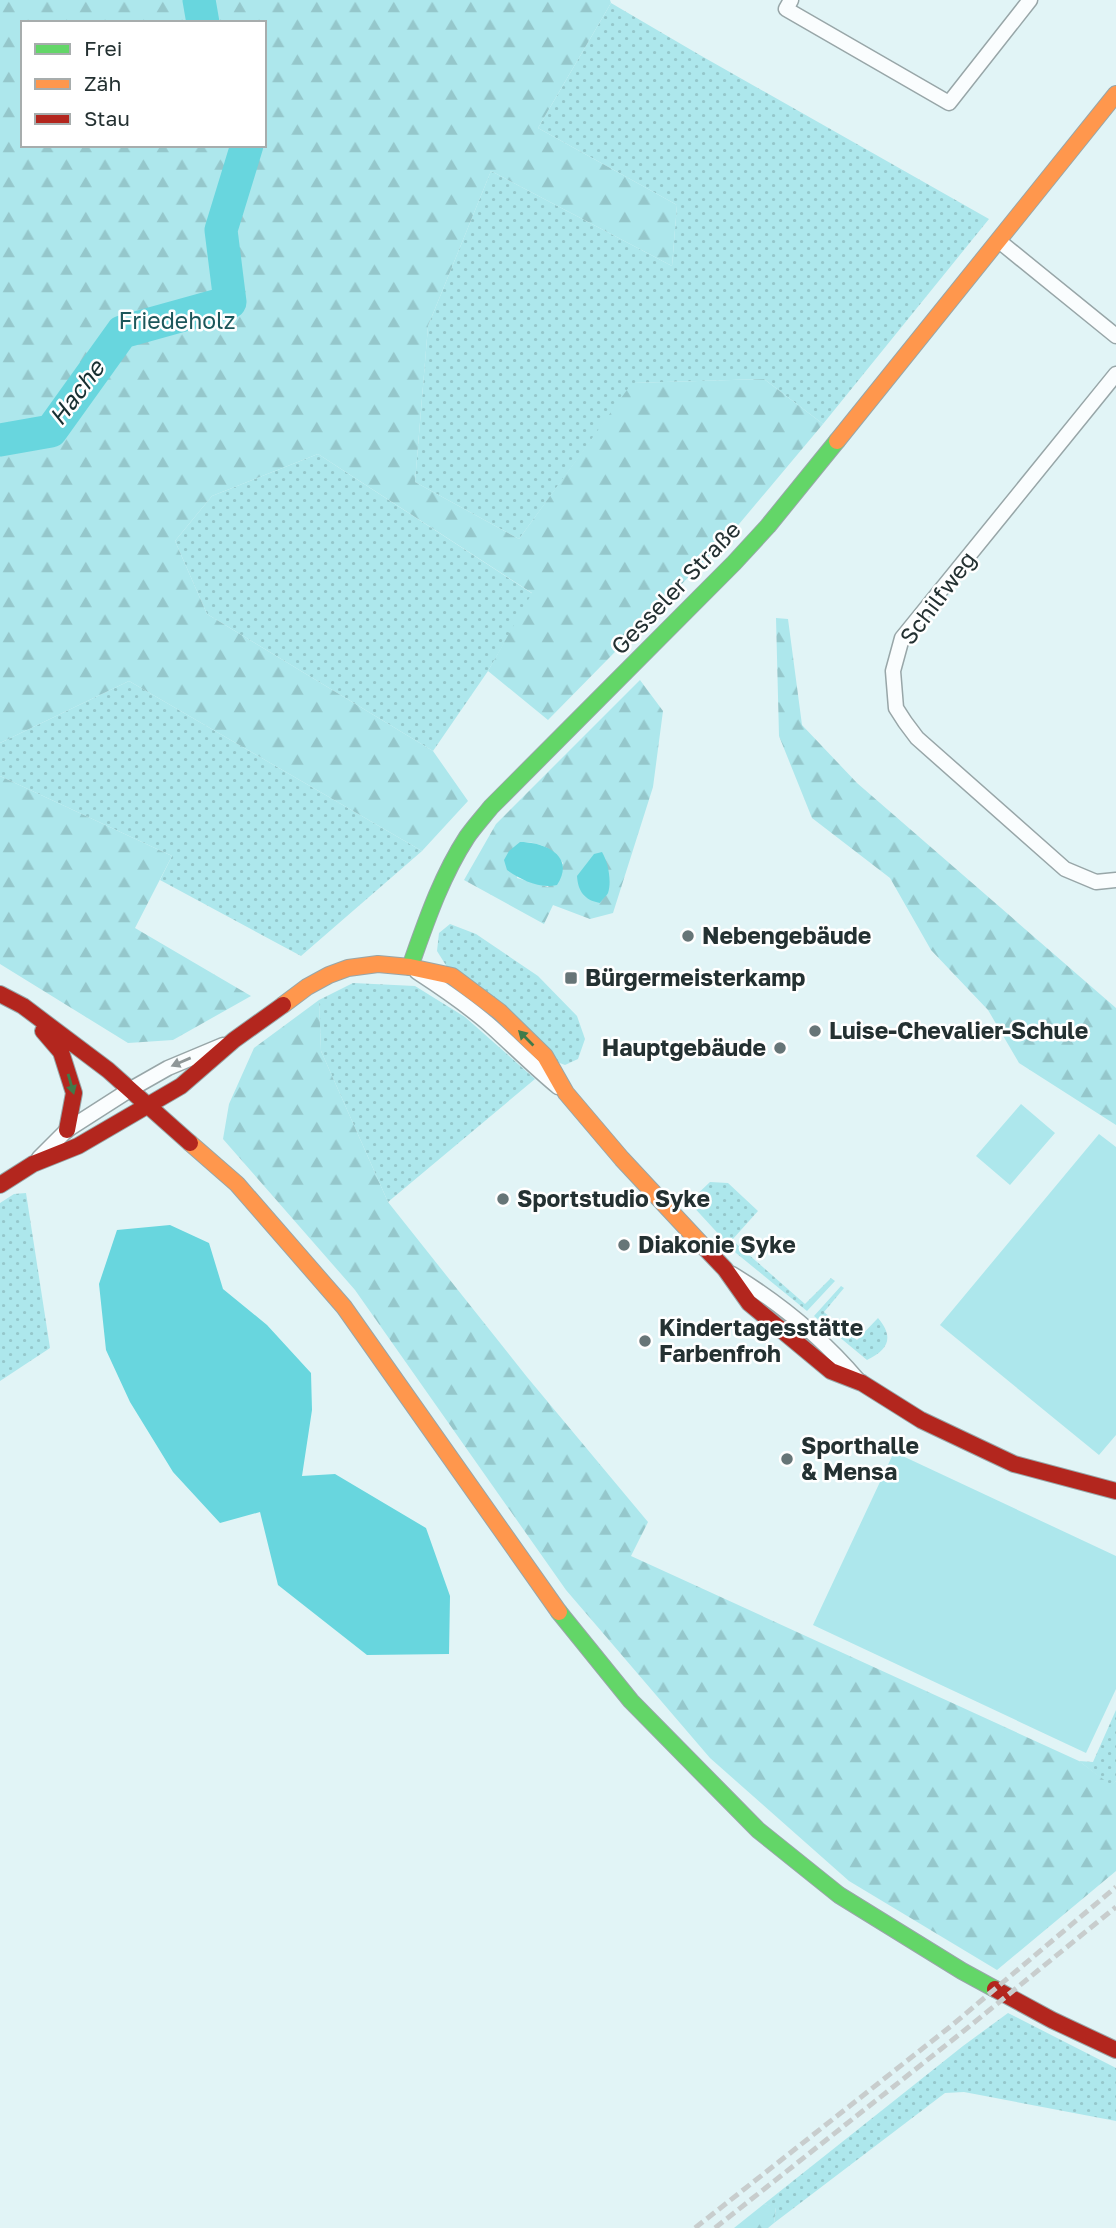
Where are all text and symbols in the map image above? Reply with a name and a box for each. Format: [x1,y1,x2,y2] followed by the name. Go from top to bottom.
[21,21,266,147] legend
[84,35,122,61] text: Frei
[84,70,121,96] text: Zäh
[84,105,130,131] text: Stau
[119,306,235,334] park label: Friedeholz
[42,352,111,430] water label: Hache
[605,515,746,660] street label: Gesseler Straße
[893,545,981,649] street label: Schilfweg
[702,921,871,949] place label: Nebengebäude
[680,928,696,944] marker: Nebengebäude
[585,963,805,991] place label: Bürgermeisterkamp
[563,970,579,986] marker: Bürgermeisterkamp
[829,1016,1088,1044] place label: Luise-Chevalier-Schule
[807,1023,823,1039] marker: Luise-Chevalier-Schule
[518,1030,535,1046] one-way arrow
[602,1033,766,1061] place label: Hauptgebäude
[772,1040,788,1056] marker: Hauptgebäude
[171,1057,192,1068] one-way arrow
[66,1073,76,1094] one-way arrow
[517,1184,710,1212] place label: Sportstudio Syke
[495,1191,511,1207] marker: Sportstudio Syke
[638,1230,796,1258] place label: Diakonie Syke
[616,1237,632,1253] marker: Diakonie Syke
[659,1313,863,1367] place label: Kindertagesstätte Farbenfroh
[637,1333,653,1349] marker: Kindertagesstätte Farbenfroh
[801,1431,919,1485] place label: Sporthalle & Mensa
[779,1451,795,1467] marker: Sporthalle & Mensa

